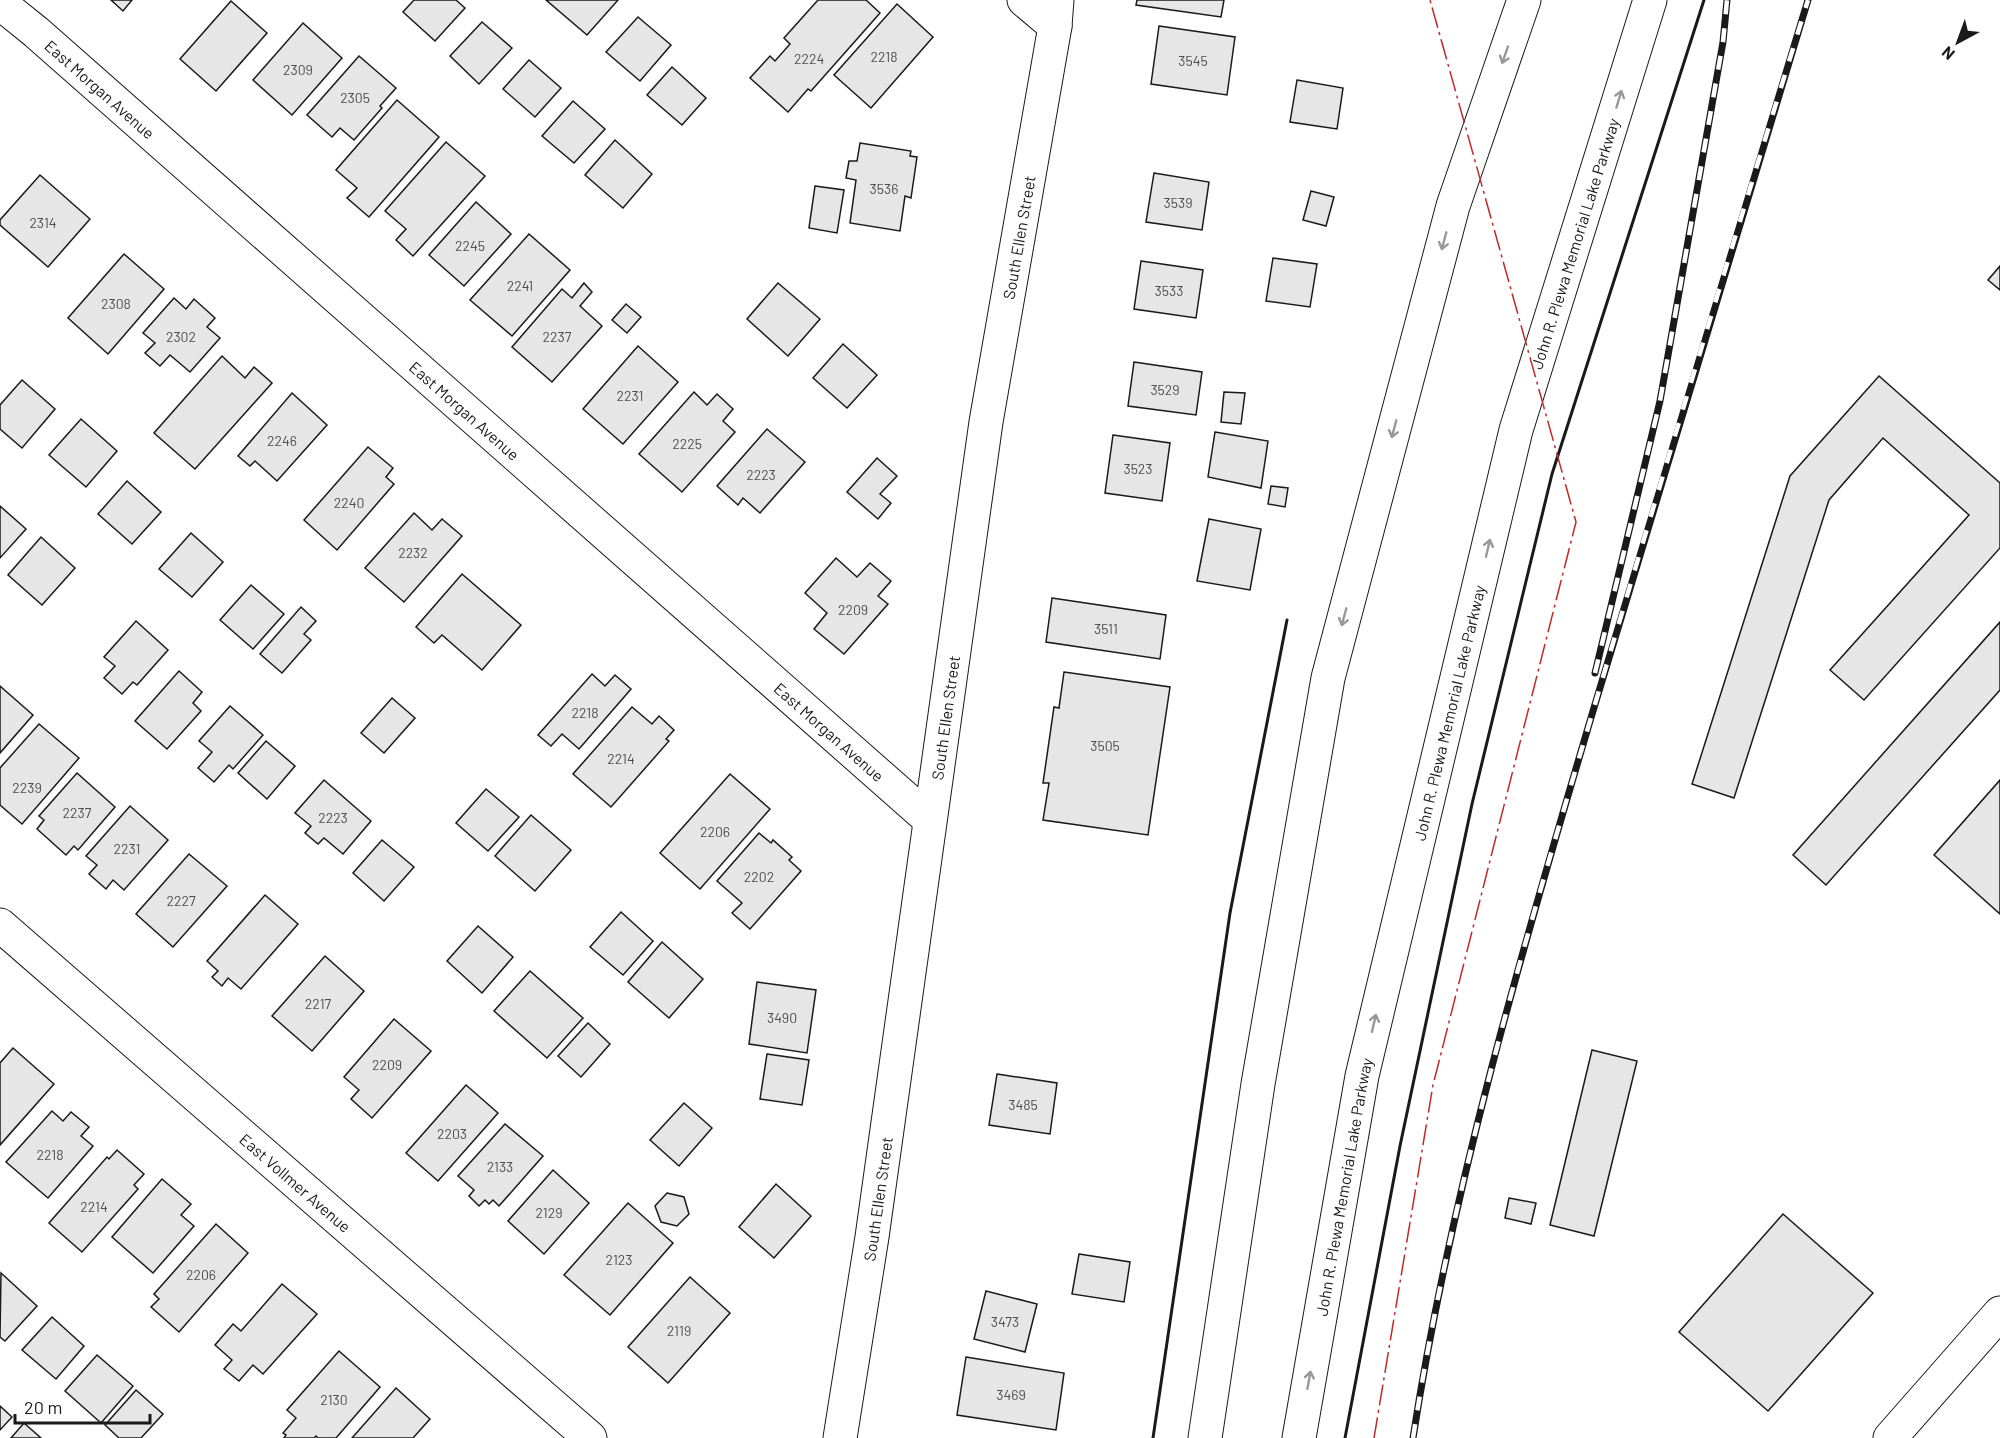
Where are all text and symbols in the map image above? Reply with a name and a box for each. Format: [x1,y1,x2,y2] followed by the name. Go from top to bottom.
[1928,12,1988,72] north arrow
[42,35,159,142] street label: East Morgan Avenue
[1938,43,1958,64] text: N
[1498,45,1509,64] one-way arrow
[870,48,898,65] house number: 2218
[794,50,824,67] house number: 2224
[1178,52,1208,69] house number: 3545
[283,61,313,78] house number: 2309
[340,89,370,106] house number: 2305
[1614,90,1625,109] one-way arrow
[1526,115,1622,371] street label: John R. Plewa Memorial Lake Parkway
[998,174,1038,301] street label: South Ellen Street
[870,180,898,197] house number: 3536
[1164,194,1192,211] house number: 3539
[29,214,57,231] house number: 2314
[1438,231,1449,250] one-way arrow
[455,237,485,254] house number: 2245
[507,277,533,294] house number: 2241
[1155,282,1183,299] house number: 3533
[101,295,131,312] house number: 2308
[166,328,196,345] house number: 2302
[543,328,572,345] house number: 2237
[406,357,524,463] street label: East Morgan Avenue
[1150,381,1180,398] house number: 3529
[617,387,643,404] house number: 2231
[1388,419,1399,438] one-way arrow
[267,432,297,449] house number: 2246
[672,435,702,452] house number: 2225
[1123,460,1153,477] house number: 3523
[746,466,776,483] house number: 2223
[334,494,364,511] house number: 2240
[1482,539,1494,558] one-way arrow
[398,544,428,561] house number: 2232
[1409,582,1488,842] street label: John R. Plewa Memorial Lake Parkway
[838,601,868,618] house number: 2209
[1338,608,1349,627] one-way arrow
[1094,620,1118,637] house number: 3511
[927,654,963,781] street label: South Ellen Street
[771,678,888,785] street label: East Morgan Avenue
[571,704,599,721] house number: 2218
[1090,737,1120,754] house number: 3505
[607,750,635,767] house number: 2214
[12,779,42,796] house number: 2239
[63,804,92,821] house number: 2237
[318,809,348,826] house number: 2223
[700,823,730,840] house number: 2206
[114,840,140,857] house number: 2231
[744,868,774,885] house number: 2202
[166,892,196,909] house number: 2227
[305,995,332,1012] house number: 2217
[767,1009,797,1026] house number: 3490
[1369,1014,1381,1033] one-way arrow
[1311,1055,1376,1317] street label: John R. Plewa Memorial Lake Parkway
[372,1056,402,1073] house number: 2209
[1008,1096,1038,1113] house number: 3485
[437,1125,467,1142] house number: 2203
[236,1129,355,1236] street label: East Vollmer Avenue
[859,1135,895,1262] street label: South Ellen Street
[36,1146,64,1163] house number: 2218
[487,1158,513,1175] house number: 2133
[80,1198,108,1215] house number: 2214
[535,1204,563,1221] house number: 2129
[606,1251,632,1268] house number: 2123
[186,1266,216,1283] house number: 2206
[991,1313,1019,1330] house number: 3473
[667,1322,691,1339] house number: 2119
[1304,1371,1315,1391] one-way arrow
[996,1386,1026,1403] house number: 3469
[15,1387,150,1425] scale bar
[320,1391,348,1408] house number: 2130
[24,1396,62,1418] text: 20 m

